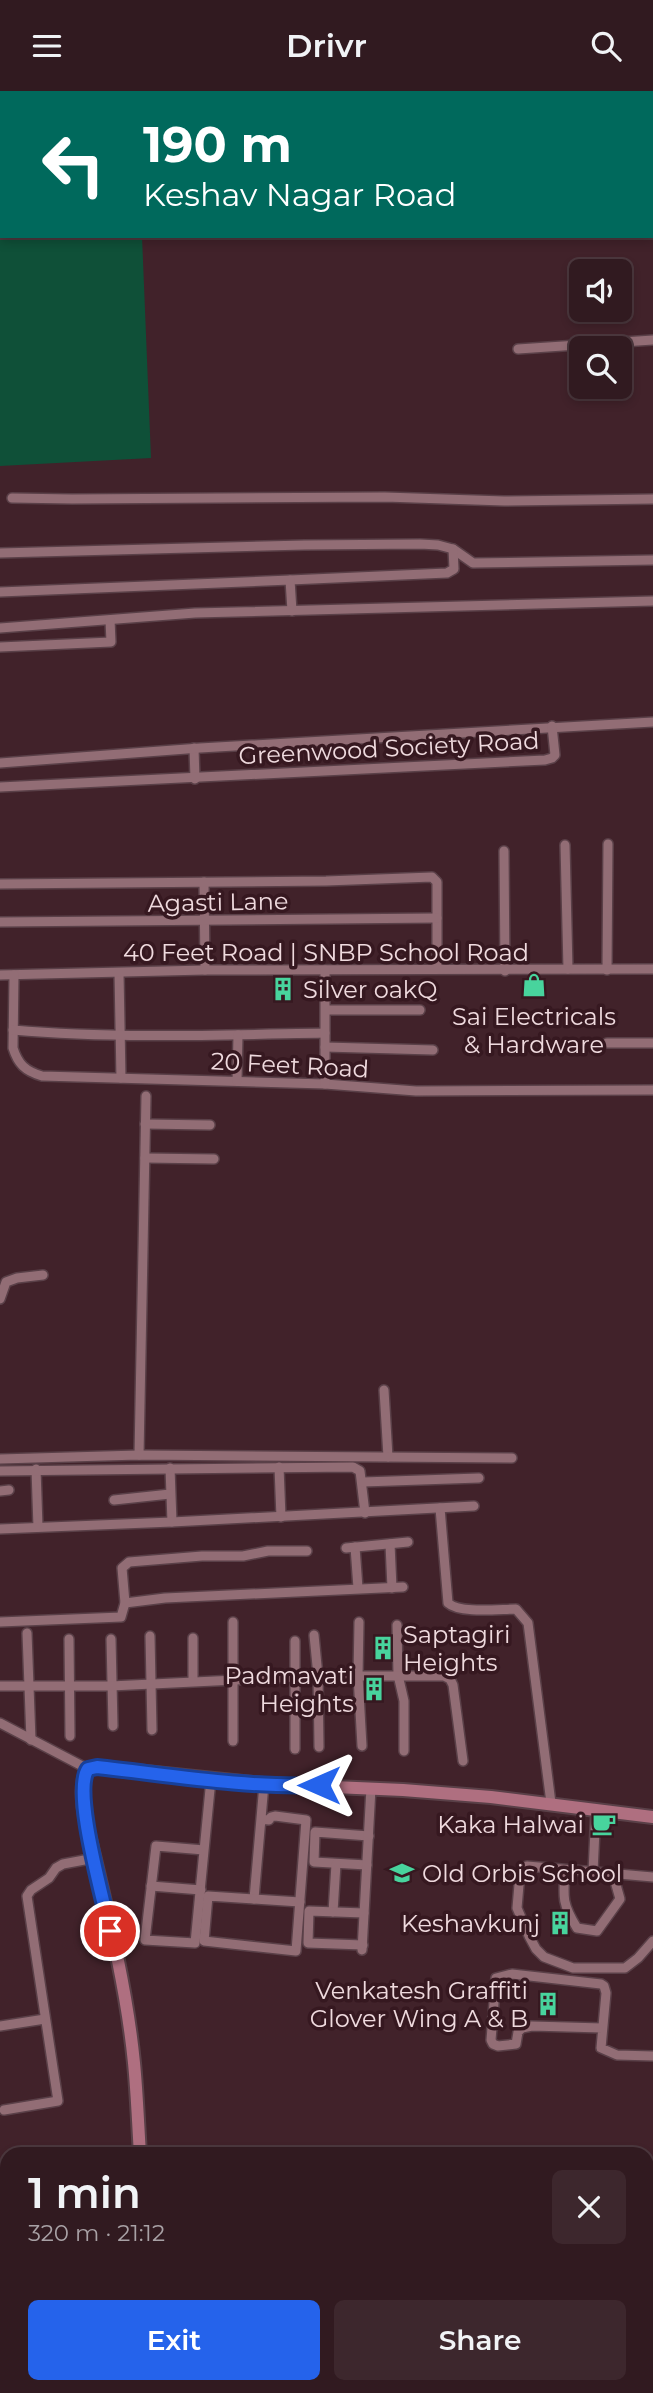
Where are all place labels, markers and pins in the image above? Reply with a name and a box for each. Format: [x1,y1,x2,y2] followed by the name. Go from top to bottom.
[520,971,548,999] shop icon: Sai Electricals & Hardware
[269,975,297,1003] building icon: Silver oakQ
[303,975,437,1004] place label: Silver oakQ
[452,1002,616,1059] place label: Sai Electricals & Hardware
[403,1620,510,1677] place label: Saptagiri Heights
[369,1634,397,1662] building icon: Saptagiri Heights
[224,1661,354,1718] place label: Padmavati Heights
[360,1675,388,1703] building icon: Padmavati Heights
[437,1810,584,1839] place label: Kaka Halwai
[590,1810,618,1838] cafe icon: Kaka Halwai
[388,1859,416,1887] school or university icon: Old Orbis School
[422,1859,622,1888] place label: Old Orbis School
[80,1901,140,1961] pin
[401,1909,540,1938] place label: Keshavkunj
[546,1909,574,1937] building icon: Keshavkunj
[310,1976,528,2033] place label: Venkatesh Graffiti Glover Wing A & B
[534,1990,562,2018] building icon: Venkatesh Graffiti Glover Wing A & B

